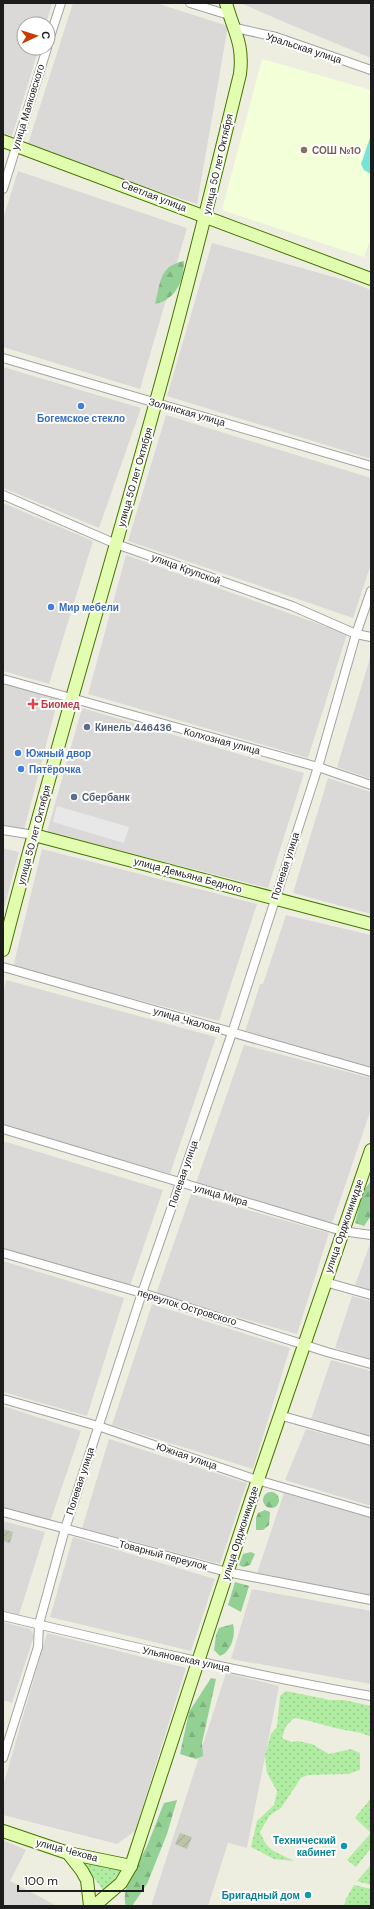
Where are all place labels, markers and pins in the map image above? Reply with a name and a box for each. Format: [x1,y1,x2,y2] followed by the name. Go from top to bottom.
[312,144,361,157] place label: СОШ №10
[299,145,309,155] marker: СОШ №10
[76,401,86,411] marker: Богемское стекло
[37,412,125,425] place label: Богемское стекло
[59,601,119,614] place label: Мир мебели
[46,602,56,612] marker: Мир мебели
[41,698,80,711] place label: Биомед
[28,699,38,709] marker: Биомед
[95,721,172,734] place label: Кинель 446436
[82,722,92,732] marker: Кинель 446436
[26,747,91,760] place label: Южный двор
[13,748,23,758] marker: Южный двор
[29,763,81,776] place label: Пятёрочка
[16,764,26,774] marker: Пятёрочка
[82,791,131,804] place label: Сбербанк
[69,792,79,802] marker: Сбербанк
[273,1834,336,1859] place label: Технический кабинет
[339,1841,349,1851] marker: Технический кабинет
[222,1889,300,1902] place label: Бригадный дом
[303,1890,313,1900] marker: Бригадный дом

